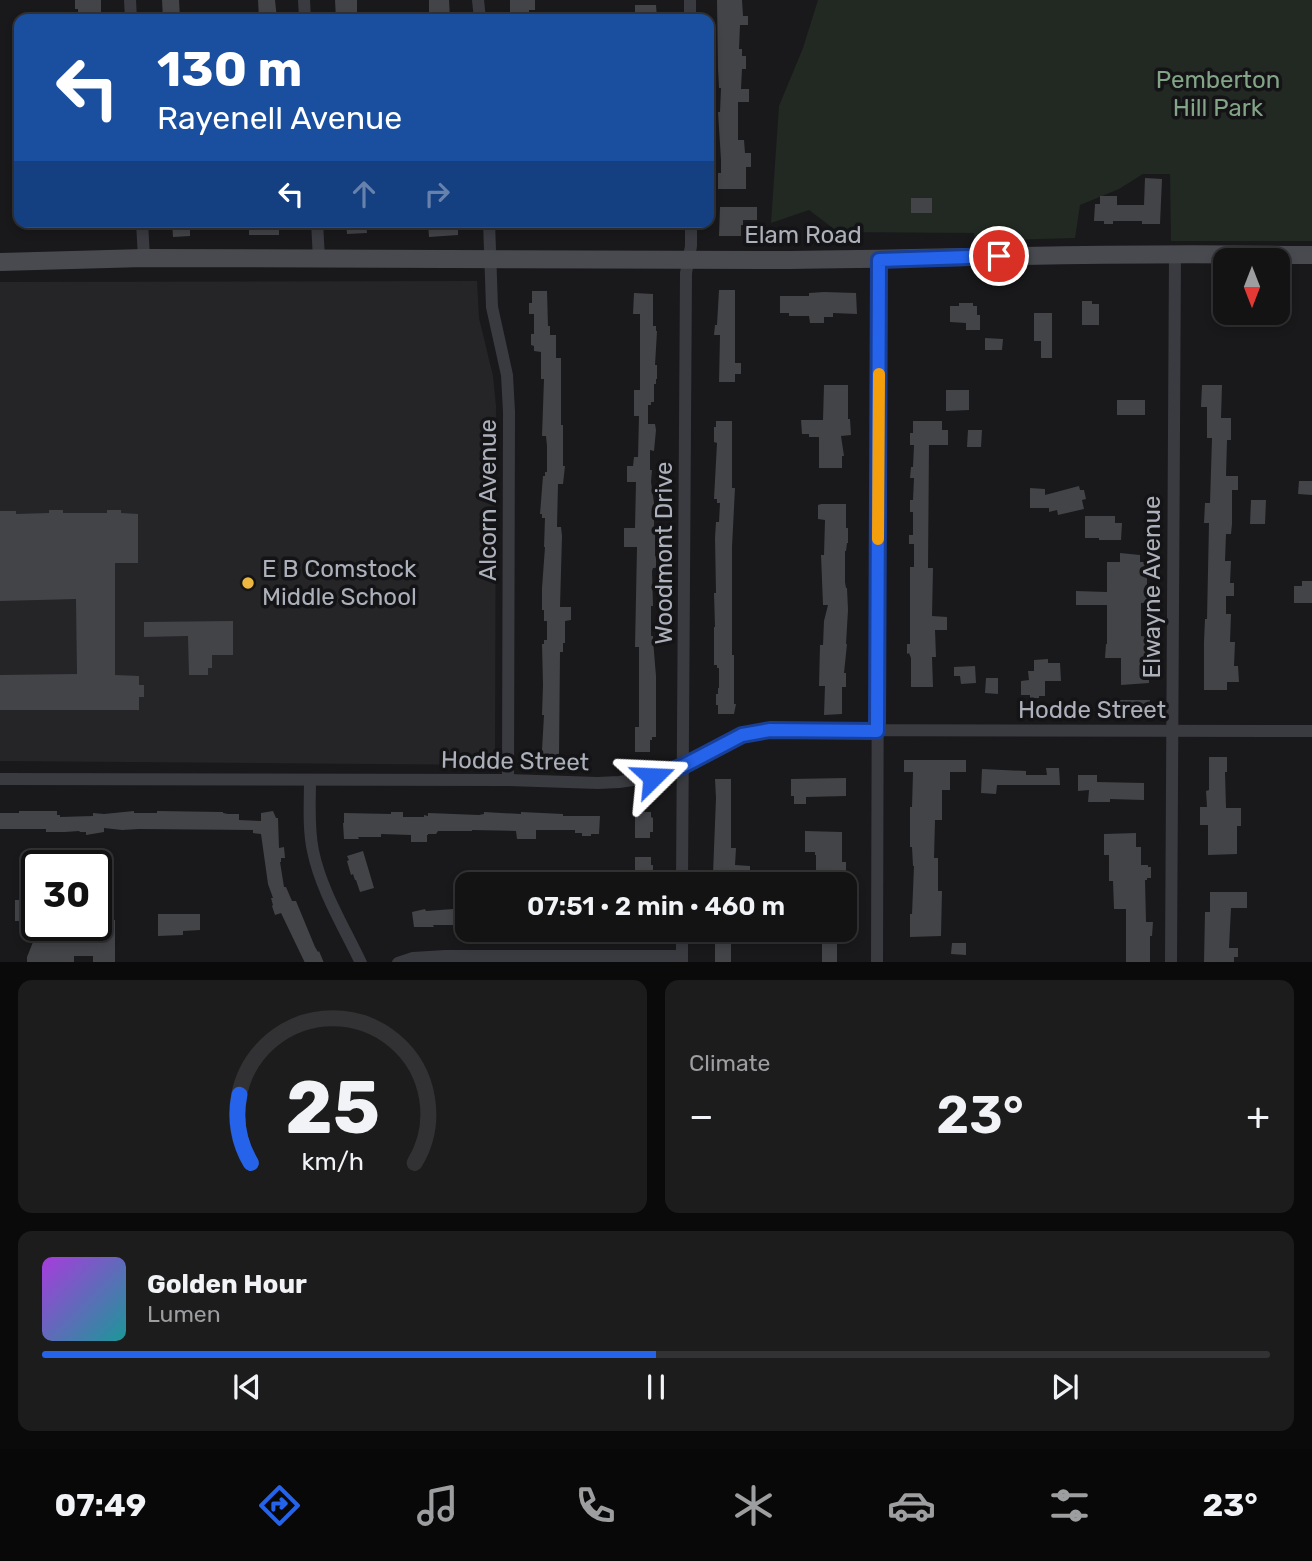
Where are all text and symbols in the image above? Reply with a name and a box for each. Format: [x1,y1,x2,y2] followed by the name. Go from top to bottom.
[157,40,302,98] text: 130 m
[42,42,133,133] icon: left
[1156,66,1280,122] park label: Pemberton Hill Park
[157,99,402,137] text: Rayenell Avenue
[272,175,310,213] icon: left
[345,175,383,213] icon: ahead
[418,175,456,213] icon: right
[744,221,862,249] street label: Elam Road
[969,226,1029,286] pin
[980,237,1018,275] icon: arrive
[1213,248,1290,326] north arrow
[1213,248,1290,325] map controls
[474,419,502,581] street label: Alcorn Avenue
[650,461,678,645] street label: Woodmont Drive
[1138,496,1166,678] street label: Elwayne Avenue
[262,555,417,611] place label: E B Comstock Middle School
[240,575,256,591] marker: E B Comstock Middle School
[1018,696,1166,724] street label: Hodde Street
[616,740,690,814] position arrow
[441,746,589,776] street label: Hodde Street
[21,850,112,941] speed limit sign: 30
[527,891,785,922] text: 07:51 · 2 min · 460 m
[689,1049,770,1077] text: Climate
[285,1065,380,1151] text: 25
[936,1084,1024,1146] text: 23°
[689,1093,714,1139] text: −
[1246,1093,1270,1139] text: +
[301,1146,364,1175] text: km/h
[147,1269,307,1300] text: Golden Hour
[147,1300,221,1328] text: Lumen
[228,1368,266,1406] icon: previous
[637,1368,675,1406] icon: pause
[1046,1368,1084,1406] icon: next
[255,1481,304,1530] icon: directions
[413,1481,462,1530] icon: music
[571,1481,620,1530] icon: phone
[729,1481,778,1530] icon: climate
[887,1481,936,1530] icon: car
[1045,1481,1094,1530] icon: filters
[54,1486,146,1524] text: 07:49
[1203,1486,1258,1524] text: 23°

